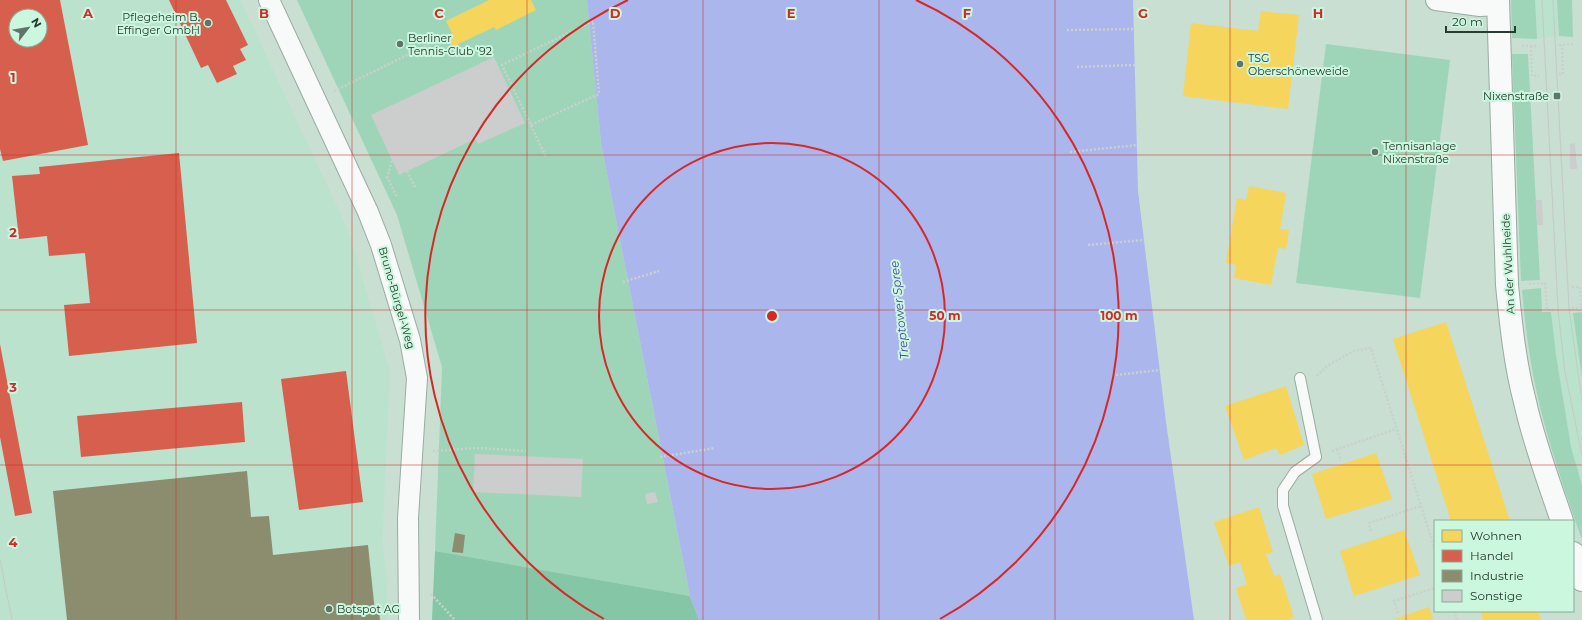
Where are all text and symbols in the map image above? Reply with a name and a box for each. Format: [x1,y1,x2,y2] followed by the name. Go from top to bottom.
[82,5,94,21] text: A
[259,5,269,21] text: B
[434,5,444,21] text: C
[610,5,621,21] text: D
[787,5,796,21] text: E
[963,5,971,21] text: F
[1138,5,1148,21] text: G
[1313,5,1323,21] text: H
[8,8,48,48] north arrow
[1446,8,1515,34] scale bar
[117,10,200,37] place label: Pflegeheim B. Effinger GmbH
[1452,14,1483,29] text: 20 m
[28,15,45,30] text: N
[203,18,213,28] marker: Pflegeheim B. Effinger GmbH
[408,31,492,58] place label: Berliner Tennis-Club '92
[395,39,405,49] marker: Berliner Tennis-Club '92
[1248,51,1349,78] place label: TSG Oberschöneweide
[1235,59,1245,69] marker: TSG Oberschöneweide
[10,69,16,85] text: 1
[1483,89,1549,103] place label: Nixenstraße
[1552,91,1562,101] marker: Nixenstraße
[1383,139,1456,166] place label: Tennisanlage Nixenstraße
[1370,147,1380,157] marker: Tennisanlage Nixenstraße
[1498,213,1518,315] street label: An der Wuhlheide
[9,224,17,240] text: 2
[376,245,418,351] street label: Bruno-Bürgel-Weg
[886,260,912,360] water label: Treptower Spree
[929,308,961,323] text: 50 m
[1101,308,1137,323] text: 100 m
[765,309,779,323] centre of rings
[8,379,17,395] text: 3
[1434,520,1574,612] legend
[1470,528,1522,543] text: Wohnen
[9,534,18,550] text: 4
[1470,548,1514,563] text: Handel
[1470,568,1524,583] text: Industrie
[1470,588,1522,603] text: Sonstige
[337,602,400,616] place label: Botspot AG
[324,604,334,614] marker: Botspot AG

